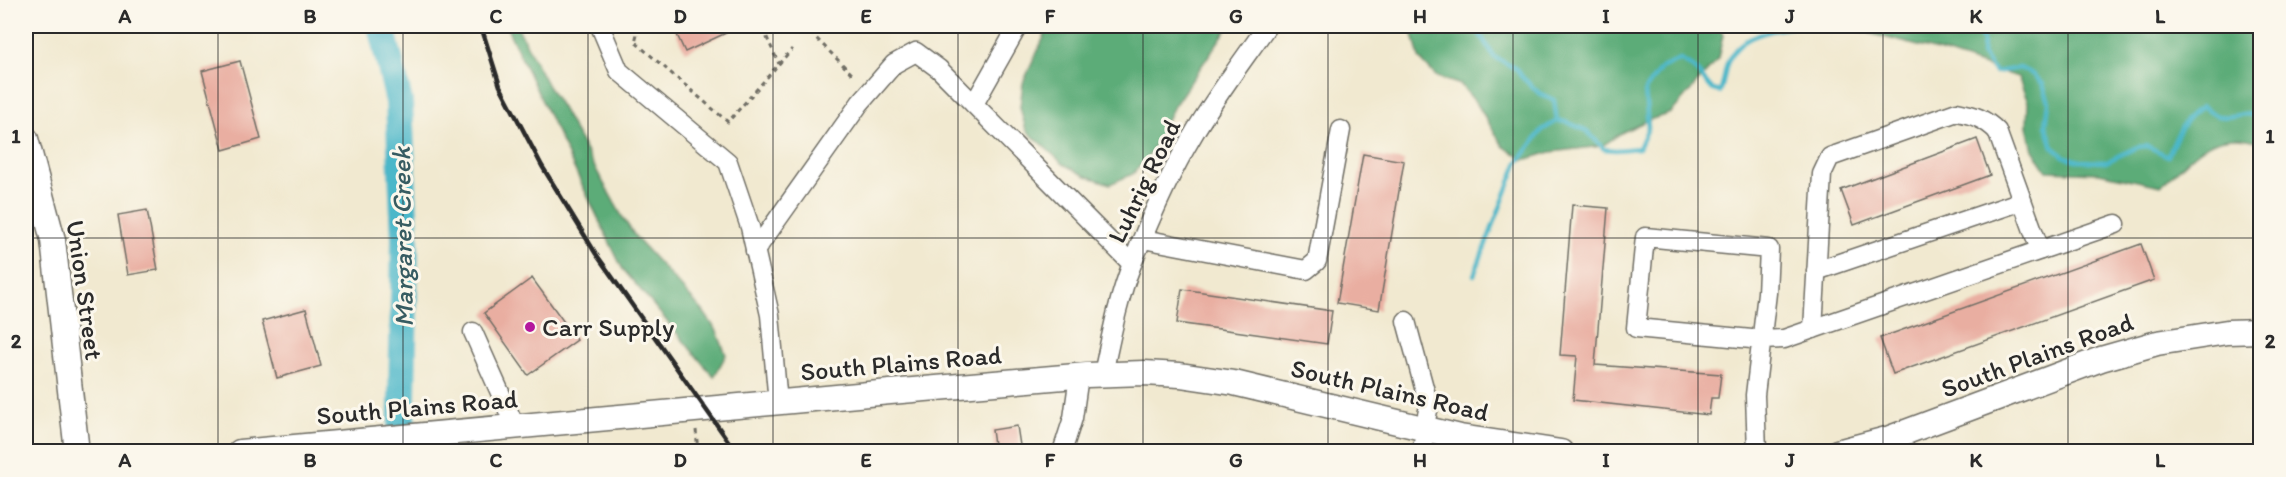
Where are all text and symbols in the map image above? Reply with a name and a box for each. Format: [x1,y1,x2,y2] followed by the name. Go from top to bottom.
[118,4,132,28] text: A
[304,4,317,28] text: B
[490,4,503,28] text: C
[673,4,687,28] text: D
[860,4,872,28] text: E
[1045,4,1056,28] text: F
[1229,4,1243,28] text: G
[1413,4,1427,28] text: H
[1602,4,1610,28] text: I
[1784,4,1795,28] text: J
[1970,4,1984,28] text: K
[2155,4,2166,28] text: L
[1100,113,1188,248] street label: Luhrig Road
[11,124,21,148] text: 1
[2265,124,2275,148] text: 1
[384,145,420,327] water label: Margaret Creek
[59,218,111,362] street label: Union Street
[1937,305,2137,405] street label: South Plains Road
[542,311,674,343] place label: Carr Supply
[523,320,537,334] marker: Carr Supply
[11,329,22,353] text: 2
[2265,329,2276,353] text: 2
[799,338,1003,388] street label: South Plains Road
[1288,352,1492,428] street label: South Plains Road
[315,382,519,432] street label: South Plains Road
[118,448,132,472] text: A
[304,448,317,472] text: B
[490,448,503,472] text: C
[673,448,687,472] text: D
[860,448,872,472] text: E
[1045,448,1056,472] text: F
[1229,448,1243,472] text: G
[1413,448,1427,472] text: H
[1602,448,1610,472] text: I
[1784,448,1795,472] text: J
[1970,448,1984,472] text: K
[2155,448,2166,472] text: L

